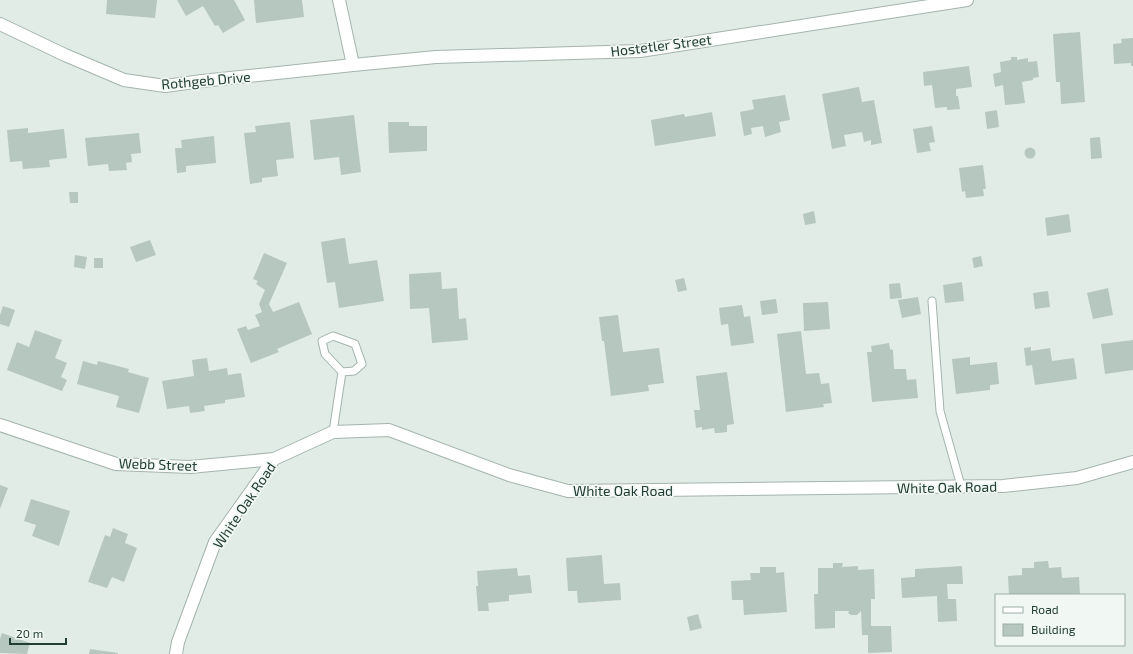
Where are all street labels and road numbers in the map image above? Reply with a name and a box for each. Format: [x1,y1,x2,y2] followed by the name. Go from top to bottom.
[610,30,712,60] street label: Hostetler Street
[161,68,251,92] street label: Rothgeb Drive
[118,454,198,474] street label: Webb Street
[209,459,279,551] street label: White Oak Road
[897,478,997,496] street label: White Oak Road
[573,482,673,499] street label: White Oak Road

